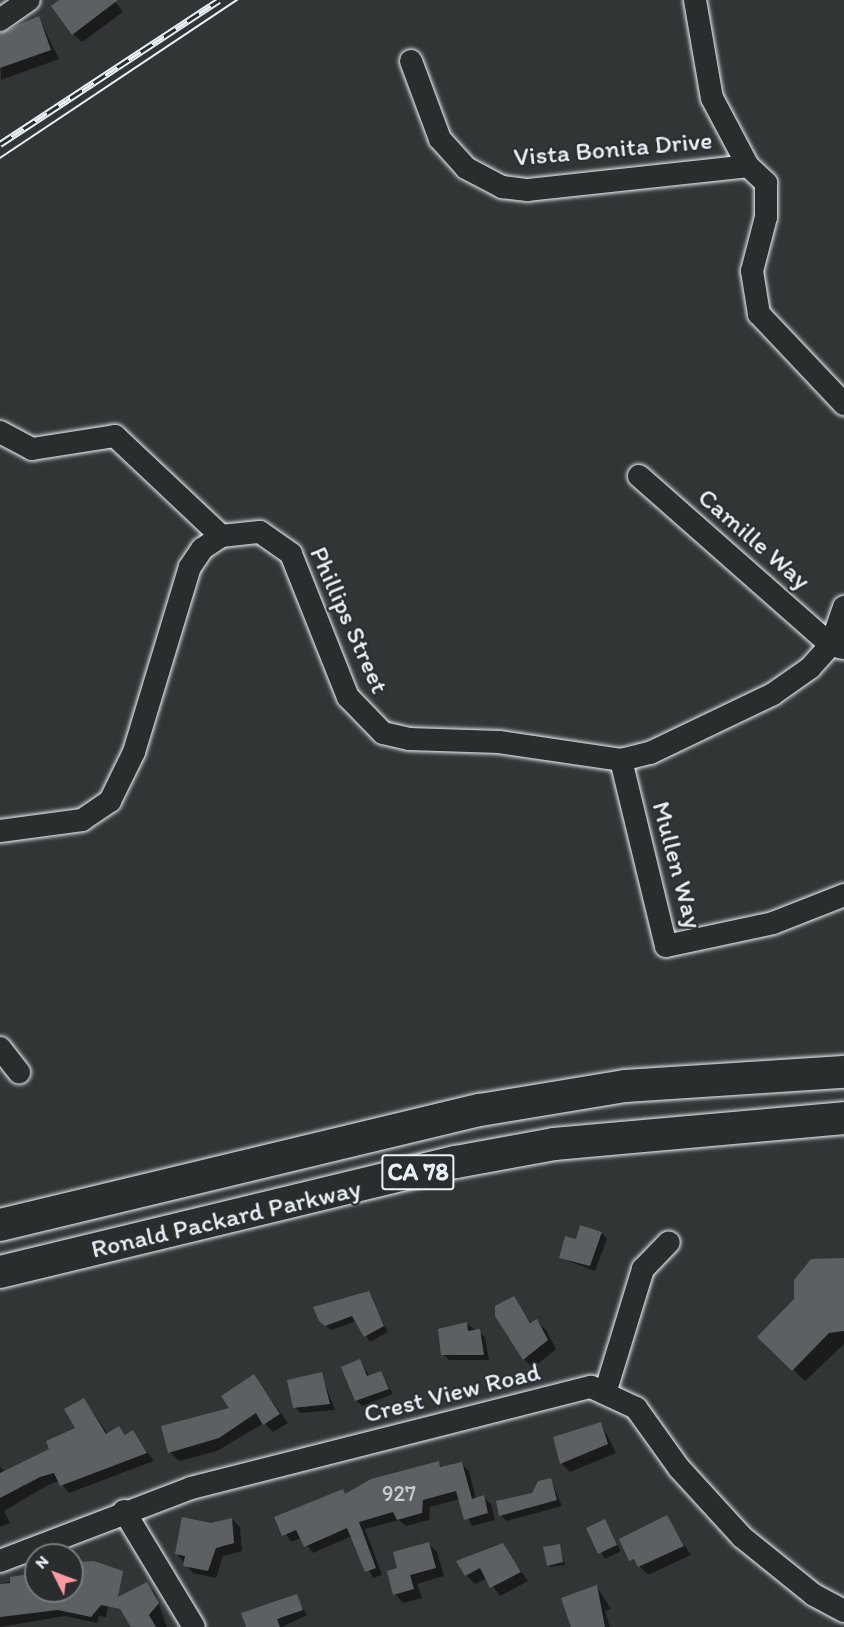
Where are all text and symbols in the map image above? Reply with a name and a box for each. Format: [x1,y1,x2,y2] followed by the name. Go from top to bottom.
[512,125,714,173] street label: Vista Bonita Drive
[691,482,817,596] street label: Camille Way
[303,542,395,698] street label: Phillips Street
[645,799,709,931] street label: Mullen Way
[380,1151,456,1193] road number: CA 78
[89,1173,363,1265] street label: Ronald Packard Parkway
[361,1356,543,1430] street label: Crest View Road
[382,1481,416,1507] house number: 927
[24,1543,84,1603] north arrow
[31,1552,52,1572] text: N

